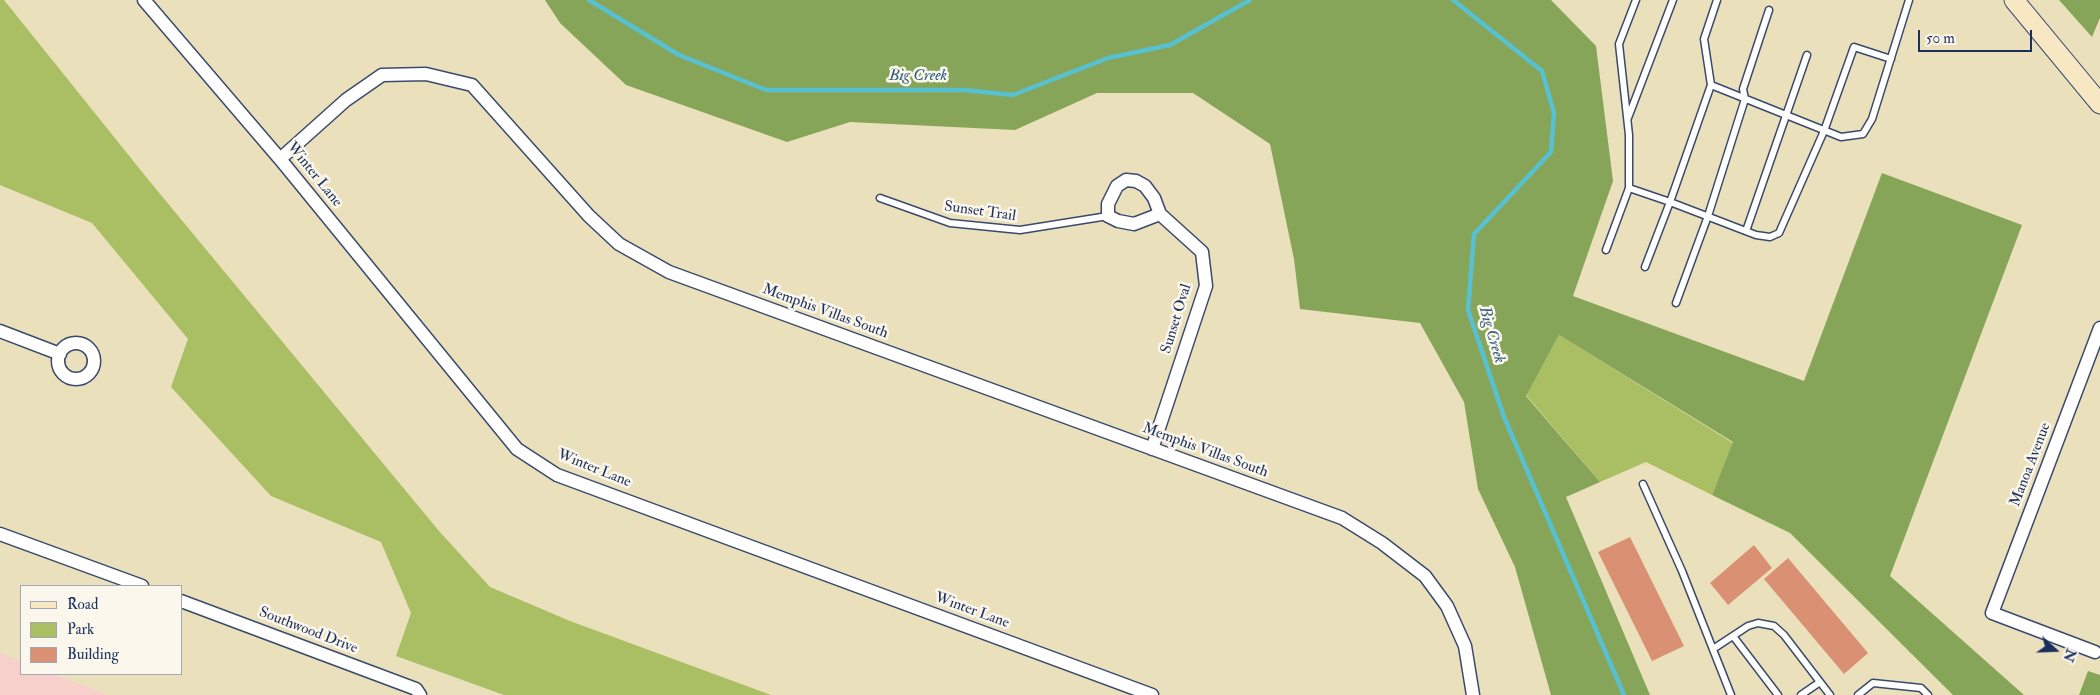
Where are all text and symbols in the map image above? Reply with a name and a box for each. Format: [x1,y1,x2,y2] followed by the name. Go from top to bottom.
[1920,20,2034,52] scale bar
[1926,29,1955,48] text: 50 m
[889,67,947,87] water label: Big Creek
[283,139,345,211] street label: Winter Lane
[943,198,1017,226] street label: Sunset Trail
[760,281,890,343] street label: Memphis Villas South
[1158,282,1196,356] street label: Sunset Oval
[1474,304,1508,366] water label: Big Creek
[1140,420,1270,482] street label: Memphis Villas South
[2007,421,2055,509] street label: Manoa Avenue
[555,446,633,492] street label: Winter Lane
[20,585,182,675] legend
[932,589,1012,633] street label: Winter Lane
[67,595,98,614] text: Road
[256,604,360,658] street label: Southwood Drive
[67,620,94,639] text: Park
[2030,625,2080,675] north arrow
[67,645,119,664] text: Building
[2059,646,2080,664] text: N

